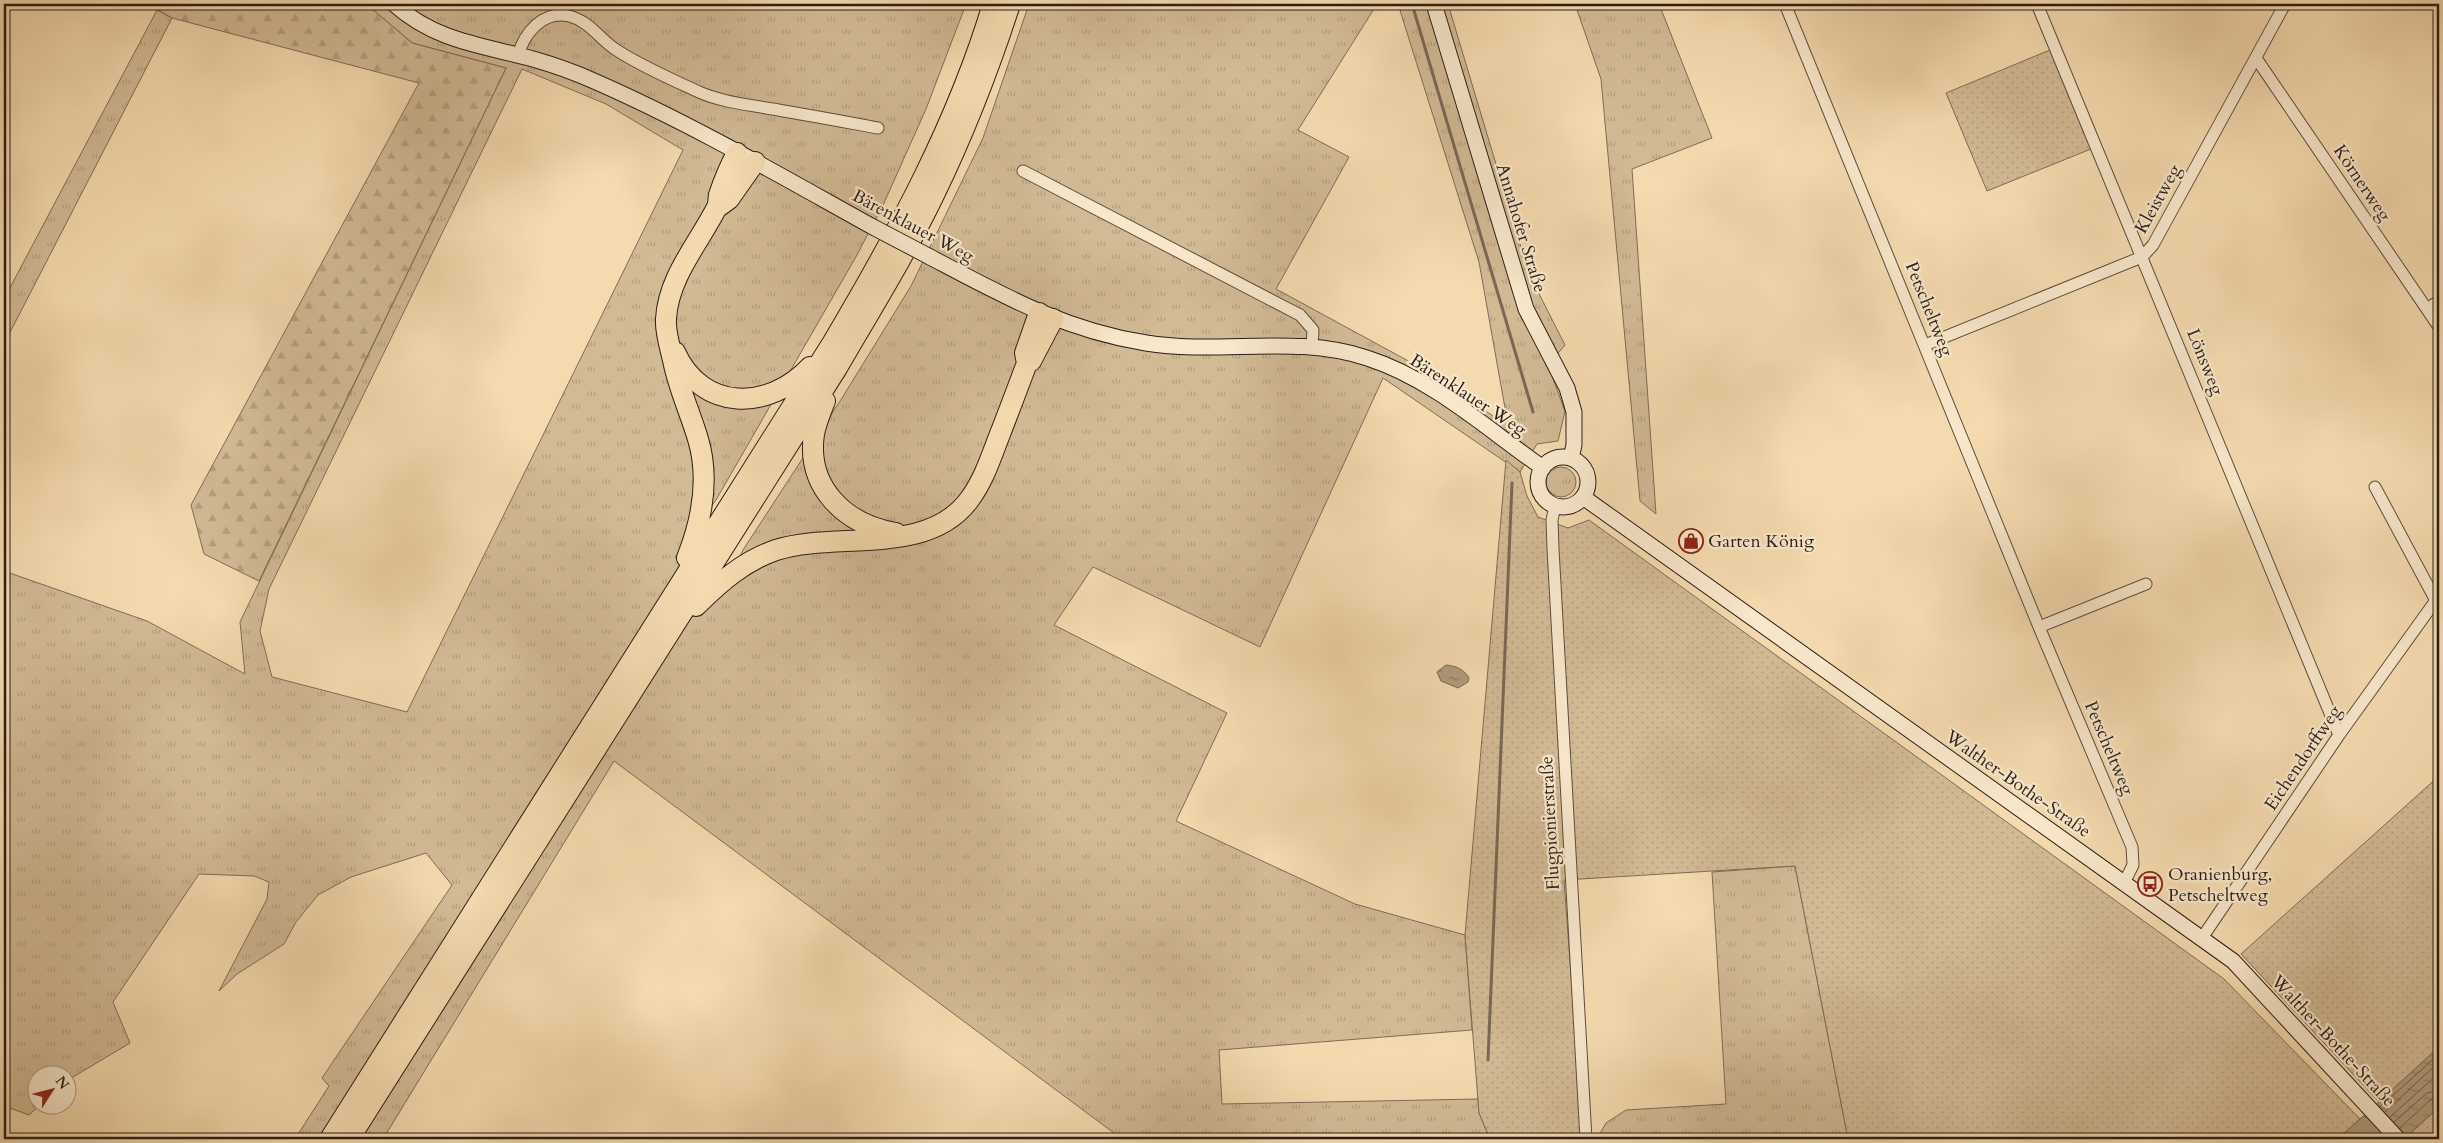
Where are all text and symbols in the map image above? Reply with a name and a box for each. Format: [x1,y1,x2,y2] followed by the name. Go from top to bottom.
[2327,140,2397,227] street label: Körnerweg
[2129,159,2188,238] street label: Kleistweg
[1490,160,1552,296] street label: Annahofer Straße
[848,183,979,269] street label: Bärenklauer Weg
[1899,258,1960,361] street label: Petscheltweg
[2180,325,2230,400] street label: Lönsweg
[1405,348,1532,443] street label: Bärenklauer Weg
[1678,528,1704,554] shop icon: Garten König
[1708,529,1815,554] place label: Garten König
[2078,697,2140,800] street label: Petscheltweg
[2259,700,2348,816] street label: Eichendorffweg
[1939,724,2096,844] street label: Walther-Bothe-Straße
[1534,755,1566,891] street label: Flugpionierstraße
[2168,862,2272,908] place label: Oranienburg, Petscheltweg
[2137,871,2163,897] bus stop icon: Oranienburg, Petscheltweg
[2264,969,2401,1113] street label: Walther-Bothe-Straße
[28,1066,78,1116] north arrow
[51,1072,73,1093] text: N

